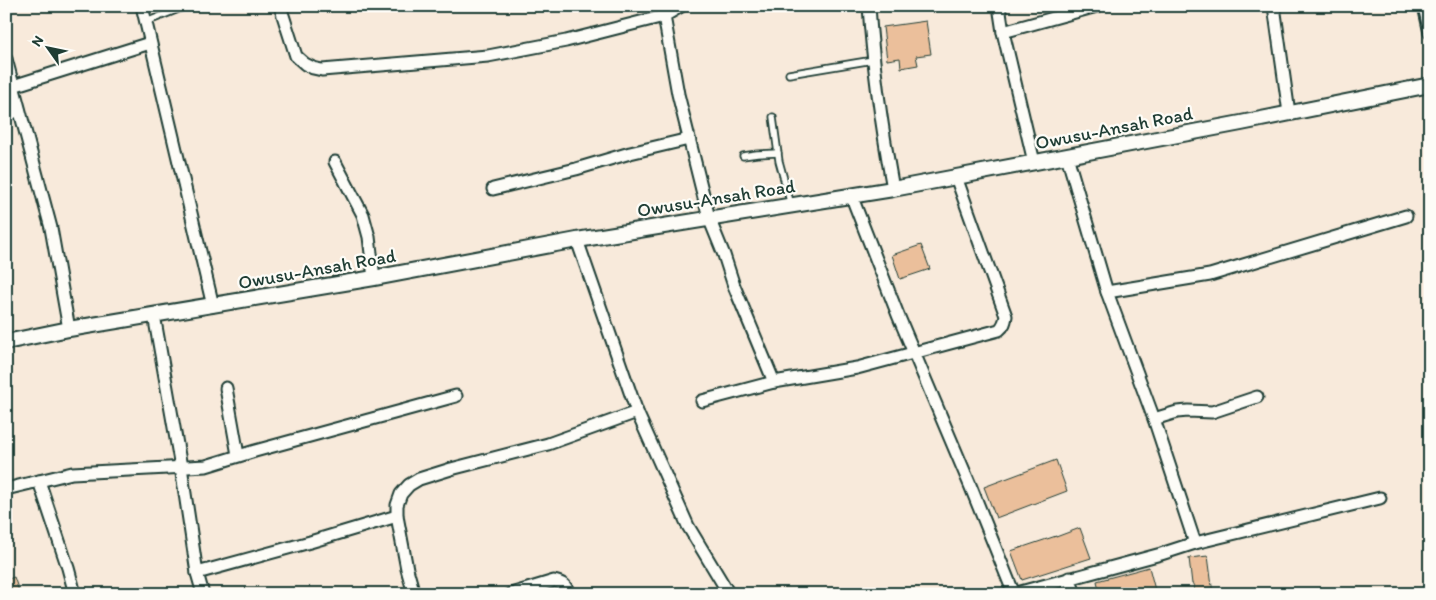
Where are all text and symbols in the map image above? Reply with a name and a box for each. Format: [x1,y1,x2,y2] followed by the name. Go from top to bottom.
[22,22,72,72] north arrow
[28,33,47,50] text: N
[1033,101,1195,155] street label: Owusu-Ansah Road
[635,174,797,222] street label: Owusu-Ansah Road
[236,244,398,294] street label: Owusu-Ansah Road

